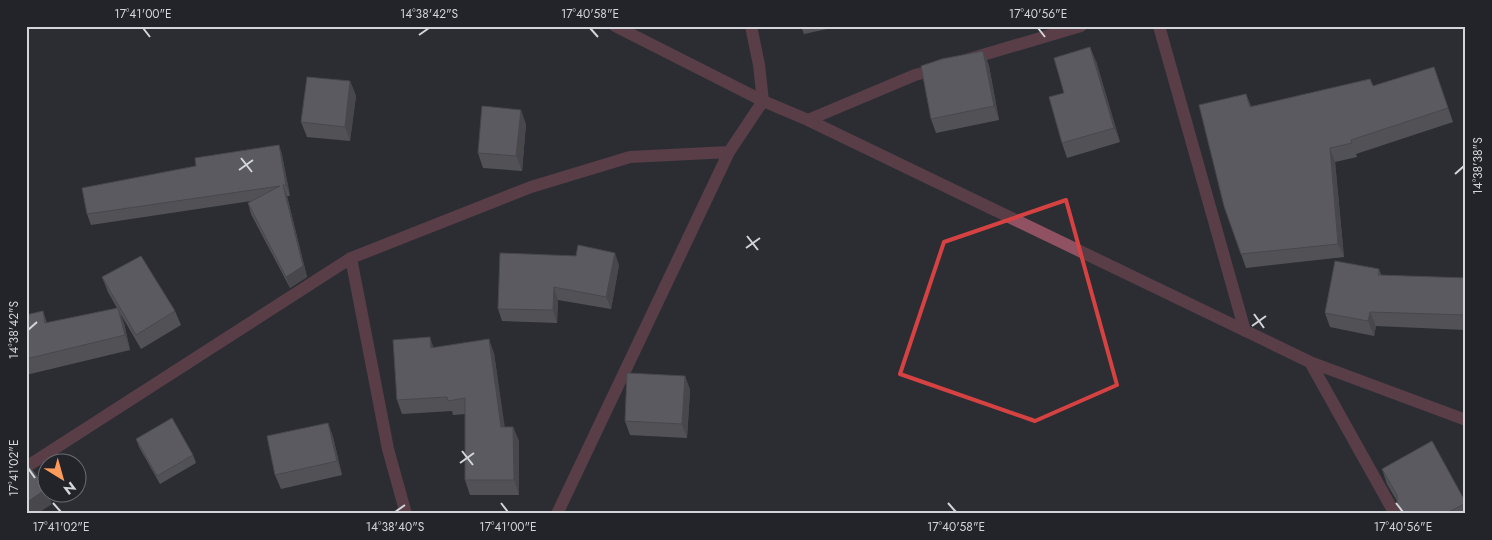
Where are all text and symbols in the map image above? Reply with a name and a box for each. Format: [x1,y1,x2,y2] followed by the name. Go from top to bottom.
[114,5,172,23] text: 17°41'00"E
[400,5,459,23] text: 14°38'42"S
[561,5,619,23] text: 17°40'58"E
[1009,5,1067,23] text: 17°40'56"E
[1469,137,1487,195] text: 14°38'38"S
[5,300,23,359] text: 14°38'42"S
[5,439,23,497] text: 17°41'02"E
[38,452,88,502] north arrow
[59,477,80,500] text: N
[32,518,90,536] text: 17°41'02"E
[366,518,425,536] text: 14°38'40"S
[479,518,537,536] text: 17°41'00"E
[927,518,985,536] text: 17°40'58"E
[1374,518,1432,536] text: 17°40'56"E

